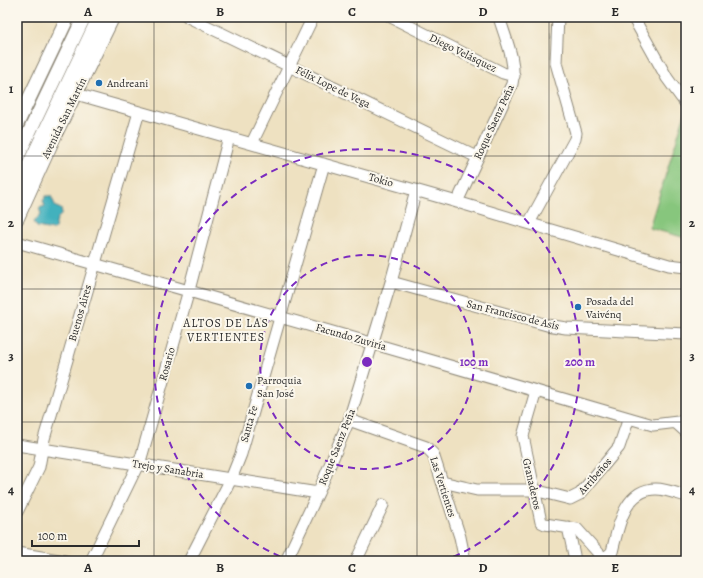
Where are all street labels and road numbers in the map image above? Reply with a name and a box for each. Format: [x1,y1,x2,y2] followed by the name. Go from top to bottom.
[427,30,499,76] street label: Diego Velásquez
[293,62,374,112] street label: Félix Lope de Vega
[37,75,90,162] street label: Avenida San Martín
[470,81,518,162] street label: Roque Saenz Peña
[367,169,396,191] street label: Tokio
[65,283,95,343] street label: Buenos Aires
[465,296,561,334] street label: San Francisco de Asís
[314,320,389,355] street label: Facundo Zuviría
[155,345,179,383] street label: Rosario
[237,404,261,444] street label: Santa Fe
[315,406,360,488] street label: Roque Saenz Peña
[574,454,615,498] street label: Arribeños
[426,455,460,519] street label: Las Vertientes
[131,456,206,482] street label: Trejo y Sanabria
[519,457,545,511] street label: Granaderos

